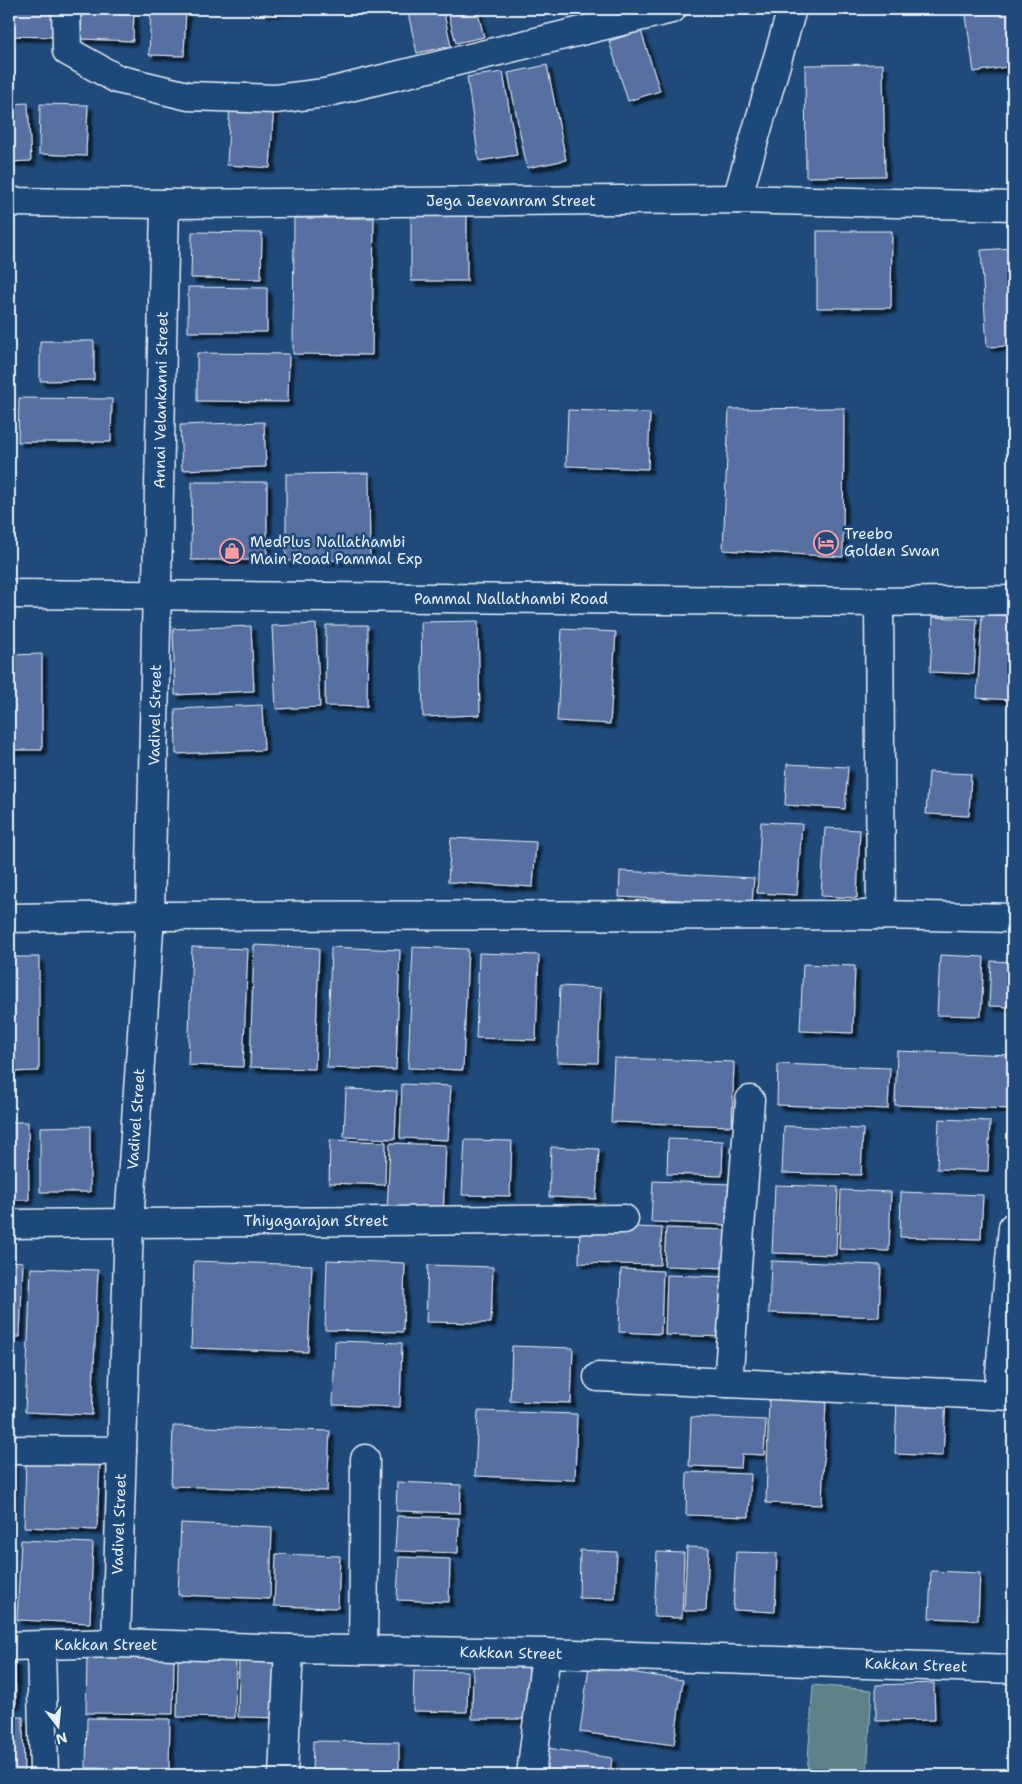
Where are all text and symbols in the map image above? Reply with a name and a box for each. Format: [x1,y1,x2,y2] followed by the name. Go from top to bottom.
[426,191,596,211] street label: Jega Jeevanram Street
[149,311,173,489] street label: Annai Velankanni Street
[844,524,940,561] place label: Treebo Golden Swan
[813,530,839,556] hotel icon: Treebo Golden Swan
[250,532,422,569] place label: MedPlus Nallathambi Main Road Pammal Exp
[219,538,245,564] shop icon: MedPlus Nallathambi Main Road Pammal Exp
[414,589,609,609] street label: Pammal Nallathambi Road
[144,664,166,766] street label: Vadivel Street
[122,1068,150,1170] street label: Vadivel Street
[244,1211,388,1231] street label: Thiyagarajan Street
[107,1473,131,1575] street label: Vadivel Street
[55,1635,157,1655] street label: Kakkan Street
[459,1642,563,1664] street label: Kakkan Street
[864,1653,968,1677] street label: Kakkan Street
[32,1702,82,1752] north arrow
[54,1728,69,1749] text: N

